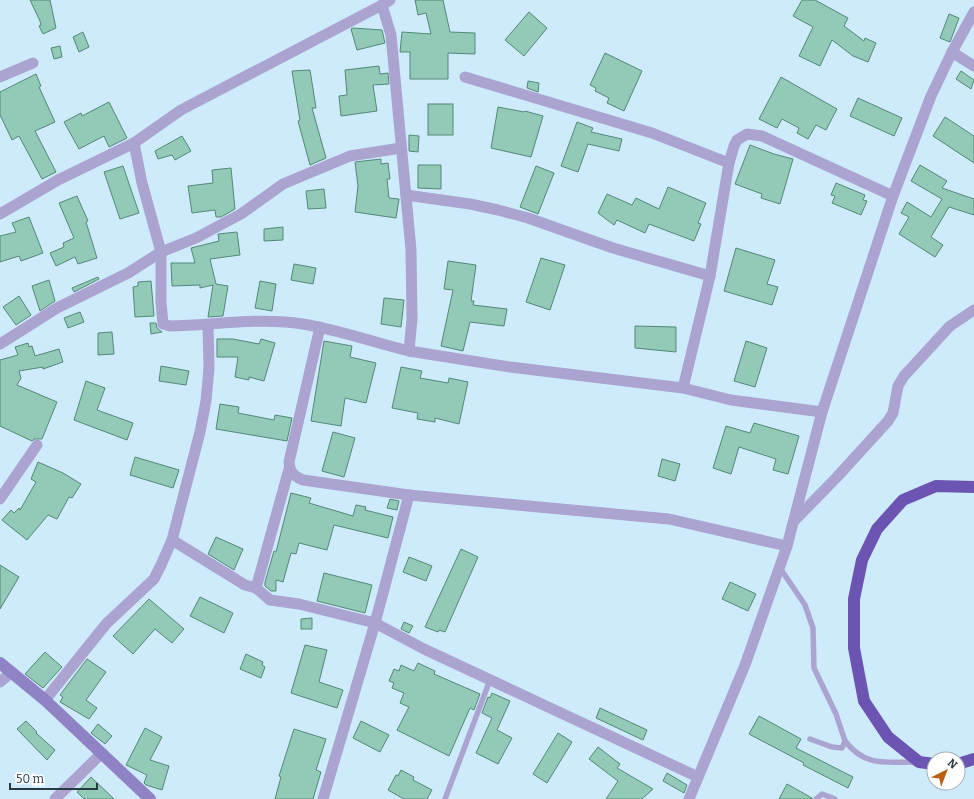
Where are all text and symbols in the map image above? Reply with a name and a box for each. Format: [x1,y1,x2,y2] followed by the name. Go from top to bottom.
[926,751,966,791] north arrow
[945,756,960,772] text: N
[10,765,97,791] scale bar
[16,772,45,786] text: 50 m

